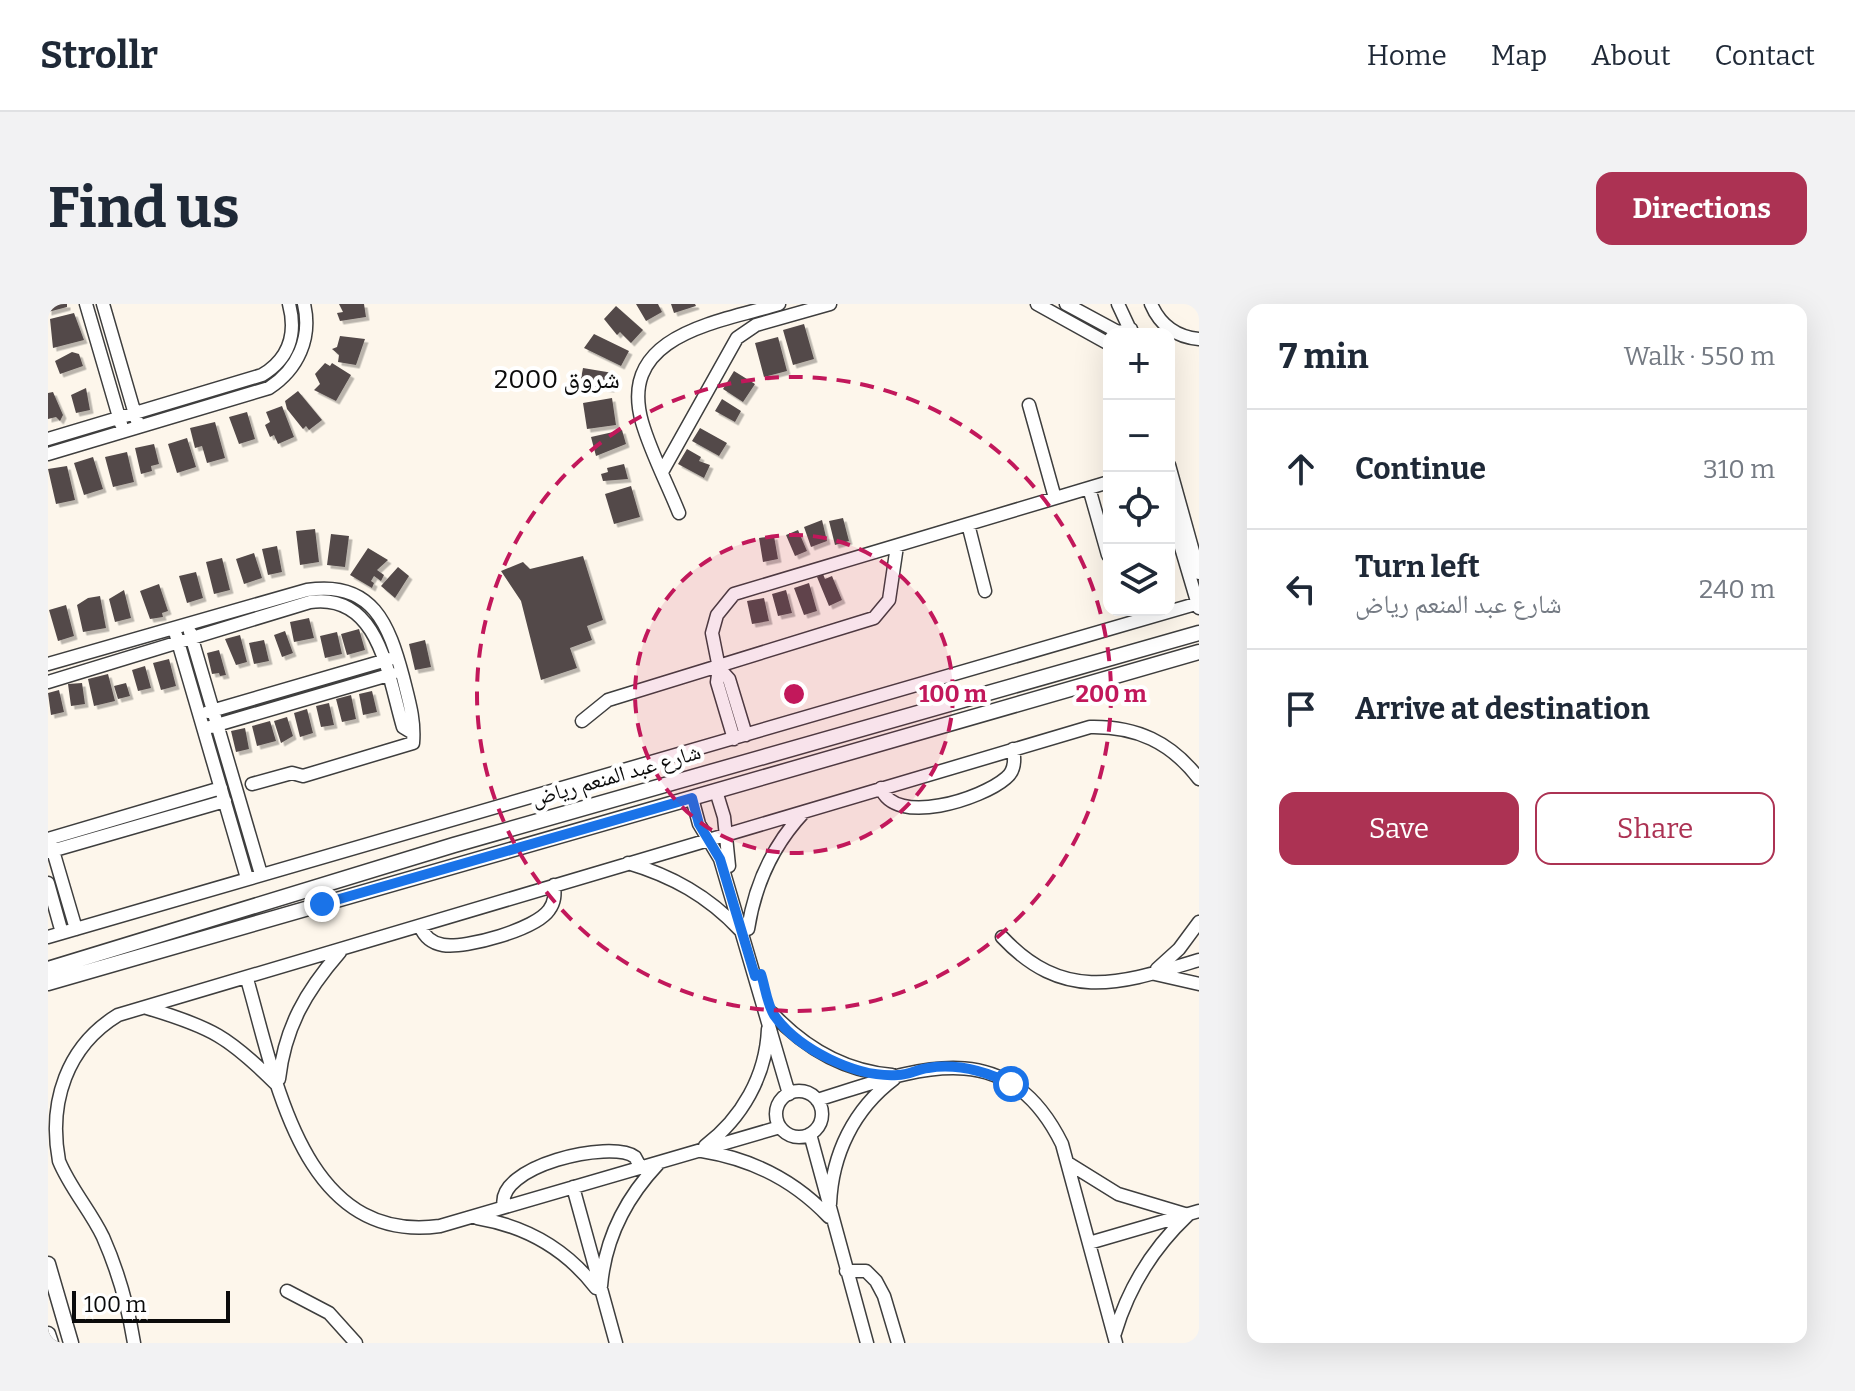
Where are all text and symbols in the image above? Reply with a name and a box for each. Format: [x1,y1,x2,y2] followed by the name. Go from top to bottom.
[40,32,158,78] text: Strollr
[1367,39,1447,72] text: Home
[1491,39,1547,72] text: Map
[1591,39,1671,72] text: About
[1715,39,1815,72] text: Contact
[1596,172,1807,245] button: Directions
[48,175,240,242] text: Find us
[1103,328,1175,616] map controls
[1103,328,1175,400] button: +
[1279,336,1369,377] text: 7 min
[1624,341,1775,372] text: Walk · 550 m
[494,364,620,395] district label: شروق 2000
[1103,400,1175,472] button: −
[1279,447,1323,491] icon: ahead
[1355,451,1486,487] text: Continue
[1703,454,1775,485] text: 310 m
[1103,472,1175,544] button: locate
[1103,544,1175,616] button: layers
[1355,549,1480,585] text: Turn left
[1279,567,1323,611] icon: left
[1699,574,1775,605] text: 240 m
[1355,589,1562,620] text: شارع عبد المنعم رياض
[780,680,808,708] centre of rings
[919,680,987,708] text: 100 m
[1075,680,1147,708] text: 200 m
[1279,687,1323,731] icon: arrive
[1355,691,1650,727] text: Arrive at destination
[528,738,704,813] street label: شارع عبد المنعم رياض
[1279,792,1519,865] button: Save
[1535,792,1775,865] button: Share
[304,886,340,922] route end
[993,1066,1029,1102] route start
[72,1287,230,1323] scale bar
[84,1291,147,1318] text: 100 m

